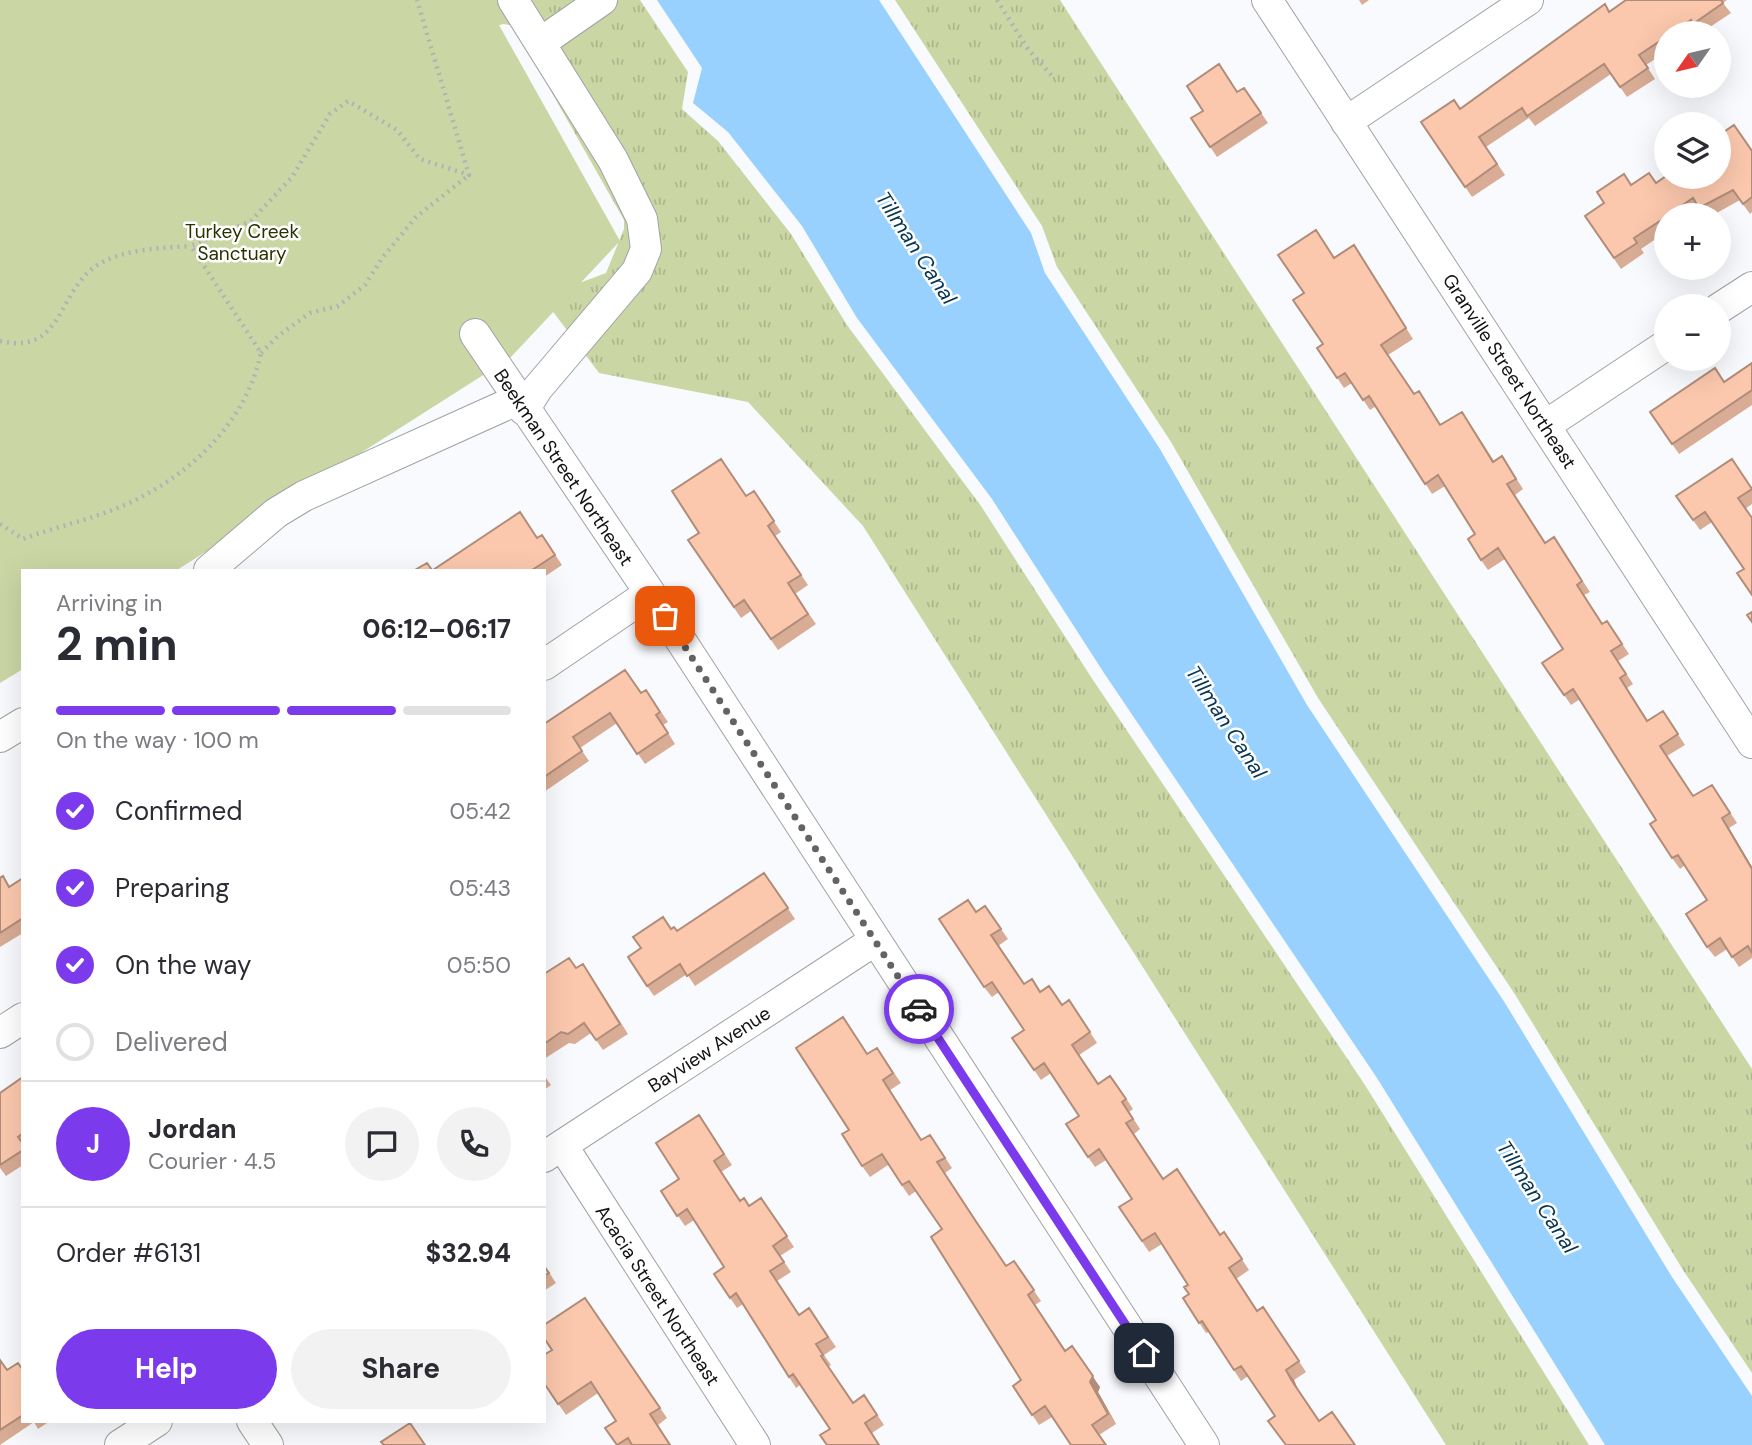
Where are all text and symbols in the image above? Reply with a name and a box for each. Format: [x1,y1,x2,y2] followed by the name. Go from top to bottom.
[1654,21,1731,98] north arrow
[1654,21,1731,371] map controls
[1654,112,1731,189] button: layers
[869,186,963,310] water label: Tillman Canal
[1654,203,1731,280] button: +
[185,219,299,266] park label: Turkey Creek Sanctuary
[1437,269,1582,474] street label: Granville Street Northeast
[1654,294,1731,371] button: −
[488,364,639,571] street label: Beekman Street Northeast
[635,586,695,646] pin
[56,588,162,618] text: Arriving in
[646,597,684,635] icon: bag
[362,612,511,646] text: 06:12–06:17
[56,614,178,674] text: 2 min
[1179,660,1273,784] water label: Tillman Canal
[56,725,259,755] text: On the way · 100 m
[56,792,94,830] icon: check
[115,794,242,828] text: Confirmed
[449,796,511,826] text: 05:42
[56,869,94,907] icon: check
[115,871,230,905] text: Preparing
[449,873,511,903] text: 05:43
[56,946,94,984] icon: check
[115,948,251,982] text: On the way
[447,950,511,980] text: 05:50
[884,974,954,1044] courier
[900,990,938,1028] icon: car
[643,1000,775,1098] street label: Bayview Avenue
[115,1025,228,1059] text: Delivered
[345,1107,419,1181] button: chat
[437,1107,511,1181] button: phone
[148,1112,237,1146] text: Jordan
[86,1127,100,1161] text: J
[1490,1135,1584,1259] water label: Tillman Canal
[148,1146,276,1176] text: Courier · 4.5
[590,1200,725,1390] street label: Acacia Street Northeast
[56,1236,201,1270] text: Order #6131
[425,1236,511,1270] text: $32.94
[1114,1323,1174,1383] pin
[56,1329,277,1409] button: Help
[291,1329,511,1409] button: Share
[1125,1334,1163,1372] icon: home

